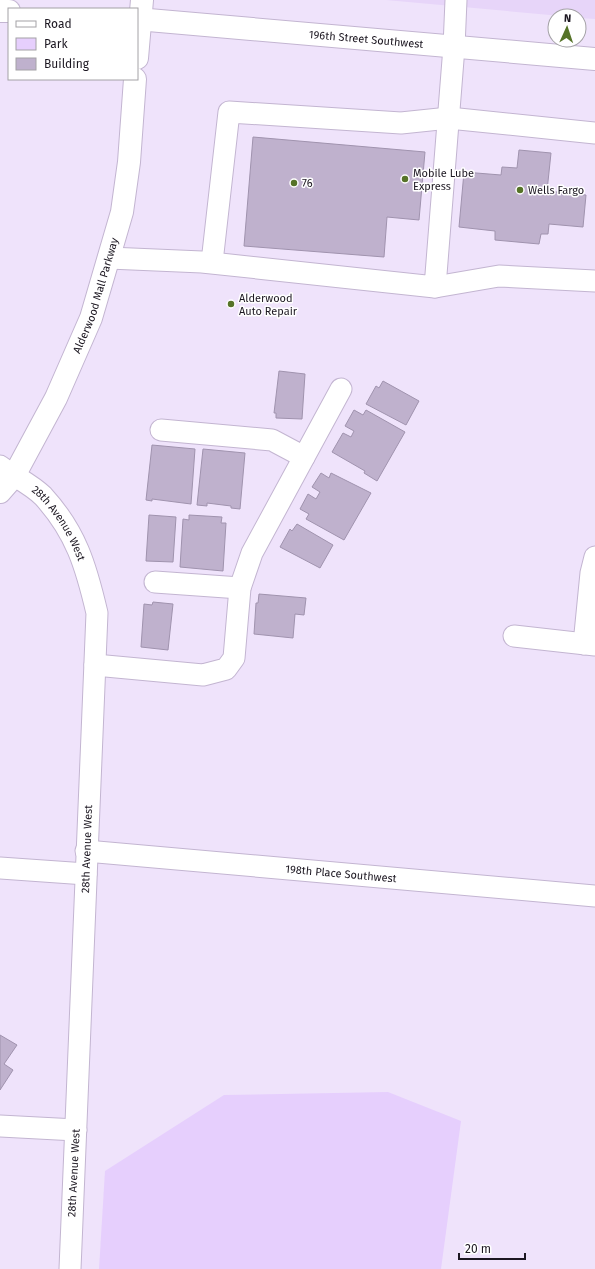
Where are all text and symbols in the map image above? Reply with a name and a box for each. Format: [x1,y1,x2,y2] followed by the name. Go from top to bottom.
[8,8,138,80] legend
[547,8,587,48] north arrow
[564,12,571,25] text: N
[44,17,72,31] text: Road
[308,28,424,50] street label: 196th Street Southwest
[44,37,68,51] text: Park
[44,57,90,71] text: Building
[413,167,474,193] place label: Mobile Lube Express
[400,174,410,184] marker: Mobile Lube Express
[302,177,313,190] place label: 76
[289,178,299,188] marker: 76
[528,184,584,197] place label: Wells Fargo
[515,185,525,195] marker: Wells Fargo
[70,236,121,355] street label: Alderwood Mall Parkway
[239,292,298,318] place label: Alderwood Auto Repair
[226,299,236,309] marker: Alderwood Auto Repair
[29,483,88,563] street label: 28th Avenue West
[79,805,95,893] street label: 28th Avenue West
[285,862,397,885] street label: 198th Place Southwest
[65,1129,83,1217] street label: 28th Avenue West
[459,1235,525,1261] scale bar
[465,1242,491,1256] text: 20 m

